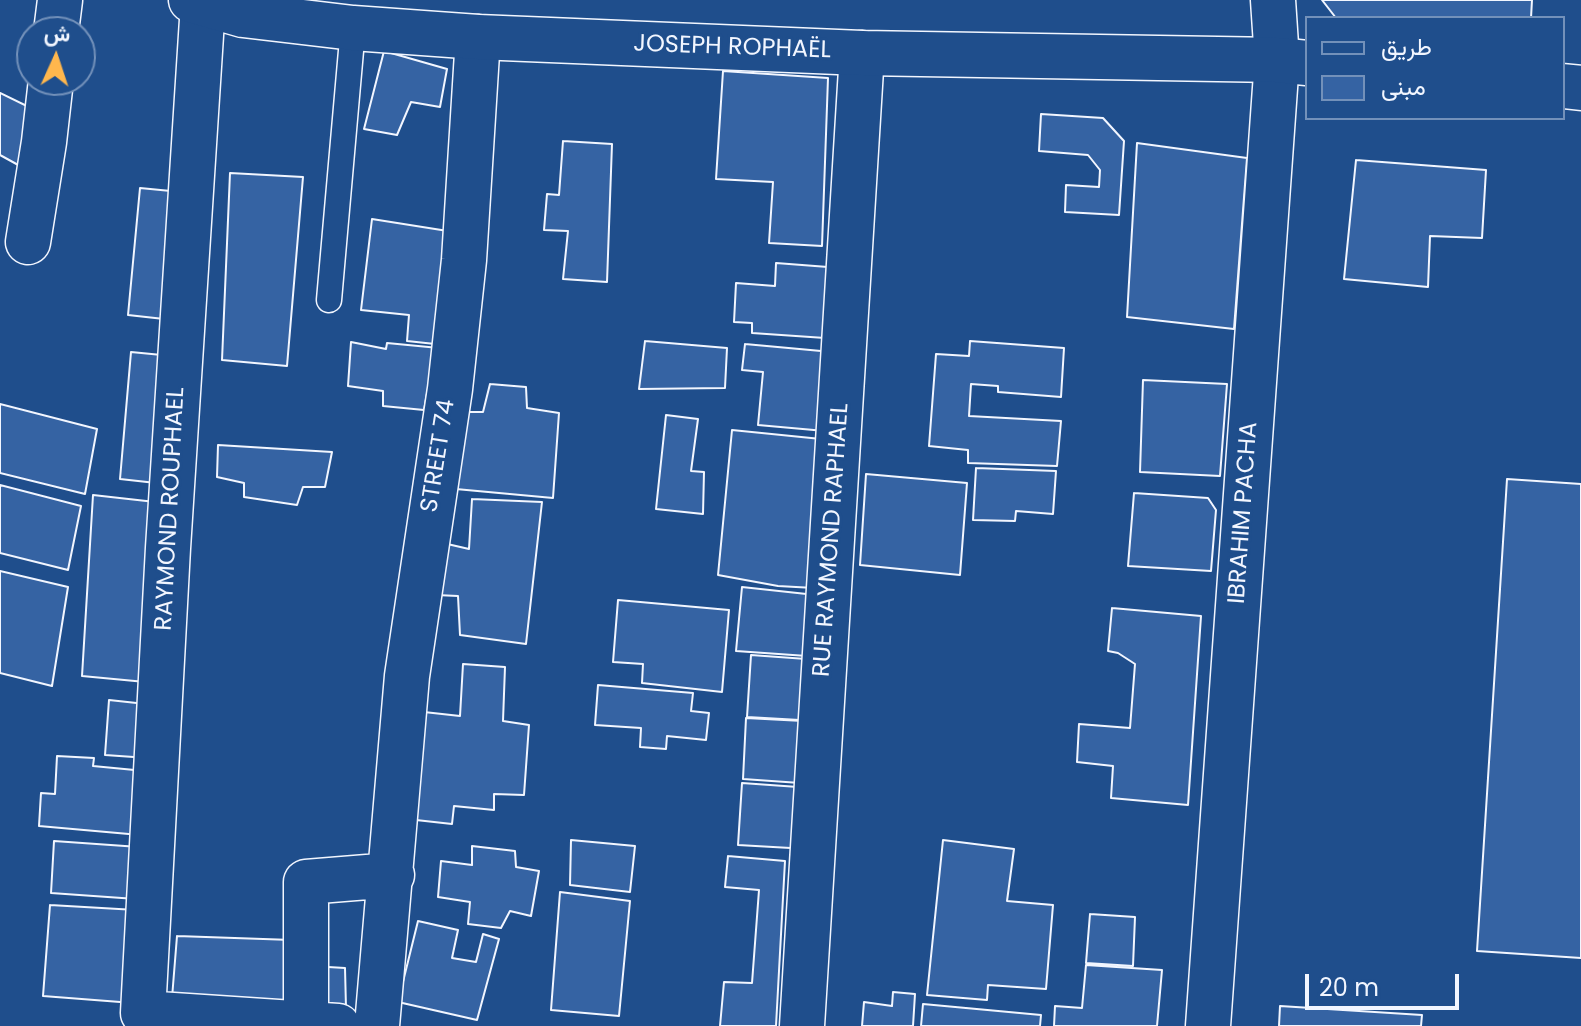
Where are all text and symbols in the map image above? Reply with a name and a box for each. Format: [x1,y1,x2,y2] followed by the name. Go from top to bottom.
[16,16,96,96] north arrow
[1305,16,1565,120] legend
[43,17,71,50] text: ش
[633,30,831,66] street label: JOSEPH ROPHAËL
[1381,30,1432,63] text: طريق
[1381,70,1426,103] text: مبنى
[150,387,192,631] street label: RAYMOND ROUPHAEL
[416,398,462,514] street label: STREET 74
[808,402,856,678] street label: RUE RAYMOND RAPHAEL
[1223,421,1265,605] street label: IBRAHIM PACHA
[1309,958,1463,1008] scale bar
[1319,971,1379,1004] text: 20 m

